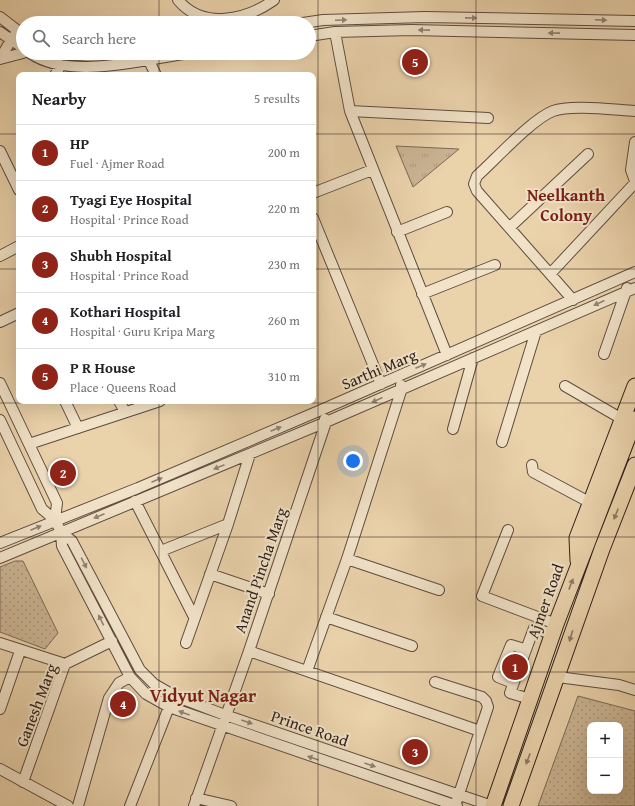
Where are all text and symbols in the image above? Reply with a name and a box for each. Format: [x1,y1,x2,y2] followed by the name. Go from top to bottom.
[465,14,477,21] one-way arrow
[16,16,316,60] search box
[335,16,347,23] one-way arrow
[595,17,608,23] one-way arrow
[30,27,52,49] icon: search
[417,27,430,33] one-way arrow
[62,28,136,49] text: Search here
[548,30,560,37] one-way arrow
[402,47,428,77] pin: 5
[32,86,86,111] text: Nearby
[254,89,300,108] text: 5 results
[70,133,89,154] text: HP
[42,143,48,162] text: 1
[268,143,300,162] text: 200 m
[70,154,165,173] text: Fuel · Ajmer Road
[527,182,605,227] district label: Neelkanth Colony
[70,189,192,210] text: Tyagi Eye Hospital
[42,199,48,218] text: 2
[268,199,300,218] text: 220 m
[70,210,189,229] text: Hospital · Prince Road
[70,245,172,266] text: Shubh Hospital
[42,255,48,274] text: 3
[268,255,300,274] text: 230 m
[70,266,189,285] text: Hospital · Prince Road
[594,300,605,306] one-way arrow
[70,301,181,322] text: Kothari Hospital
[42,311,48,330] text: 4
[268,311,300,330] text: 260 m
[70,322,215,341] text: Hospital · Guru Kripa Marg
[338,342,420,396] street label: Sarthi Marg
[70,357,135,378] text: P R House
[416,363,428,369] one-way arrow
[42,367,48,386] text: 5
[268,367,300,386] text: 310 m
[70,378,176,397] text: Place · Queens Road
[371,397,383,403] one-way arrow
[271,426,282,432] one-way arrow
[343,451,363,471] your location
[50,458,76,488] pin: 2
[212,464,224,470] one-way arrow
[151,477,162,483] one-way arrow
[227,504,293,636] street label: Anand Pincha Marg
[612,508,618,520] one-way arrow
[92,514,104,520] one-way arrow
[30,525,42,532] one-way arrow
[81,557,88,568] one-way arrow
[520,560,570,642] street label: Ajmer Road
[569,578,575,590] one-way arrow
[97,614,104,626] one-way arrow
[568,630,574,642] one-way arrow
[502,652,528,682] pin: 1
[9,660,63,750] street label: Ganesh Marg
[150,682,257,709] district label: Vidyut Nagar
[110,689,136,719] pin: 4
[268,704,352,753] street label: Prince Road
[178,710,190,716] one-way arrow
[242,720,254,726] one-way arrow
[587,722,623,794] map controls
[587,722,623,758] button: +
[402,737,428,767] pin: 3
[525,753,531,765] one-way arrow
[307,755,319,761] one-way arrow
[587,758,623,794] button: −
[365,762,377,768] one-way arrow

